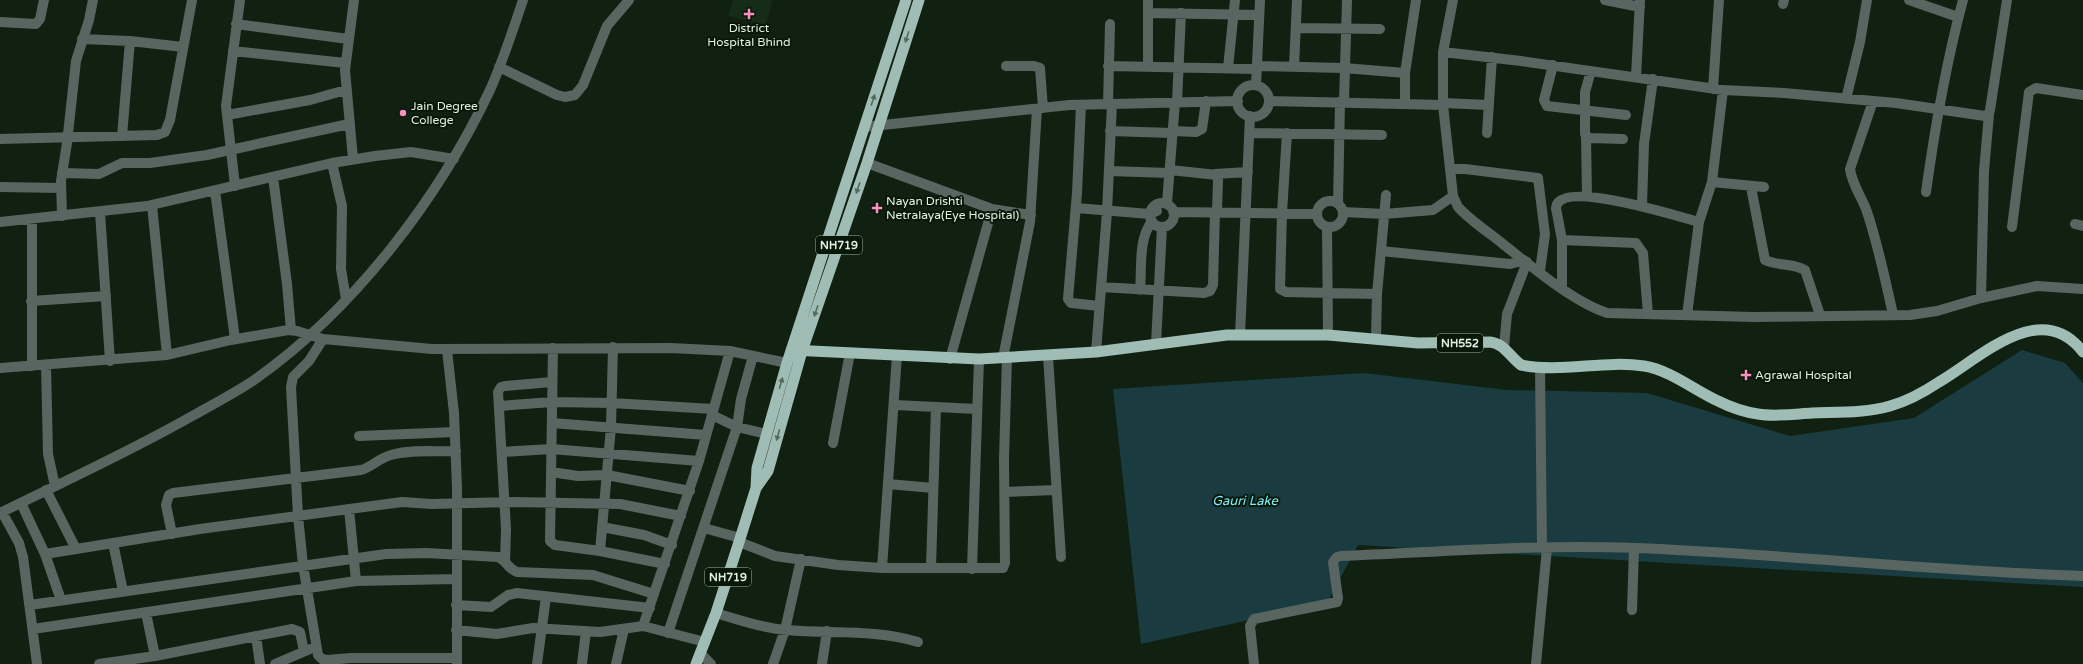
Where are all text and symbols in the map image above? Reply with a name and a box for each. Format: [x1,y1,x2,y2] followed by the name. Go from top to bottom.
[743,8,755,20] marker: District Hospital Bhind
[707,21,791,49] place label: District Hospital Bhind
[904,31,910,43] one-way arrow
[870,94,876,106] one-way arrow
[411,99,478,127] place label: Jain Degree College
[398,108,408,118] marker: Jain Degree College
[855,182,861,194] one-way arrow
[886,194,1019,222] place label: Nayan Drishti Netralaya(Eye Hospital)
[871,202,883,214] marker: Nayan Drishti Netralaya(Eye Hospital)
[816,236,862,254] road number: NH719
[813,305,819,317] one-way arrow
[1437,334,1483,352] road number: NH552
[1755,368,1852,382] place label: Agrawal Hospital
[1740,369,1752,381] marker: Agrawal Hospital
[778,376,784,388] one-way arrow
[775,429,781,441] one-way arrow
[1212,493,1279,509] water label: Gauri Lake
[705,568,751,586] road number: NH719

